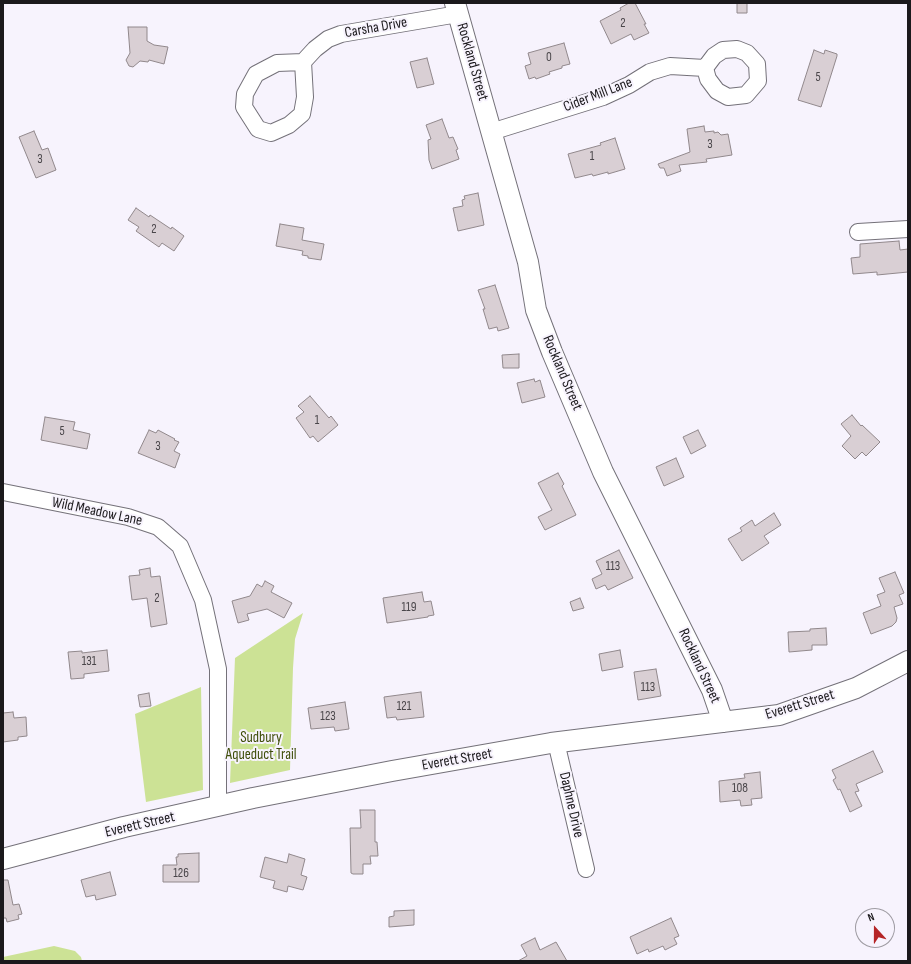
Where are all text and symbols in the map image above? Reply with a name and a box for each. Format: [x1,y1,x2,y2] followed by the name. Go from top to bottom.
[343,14,409,42] street label: Carsha Drive
[620,16,626,32] house number: 2
[452,21,492,103] street label: Rockland Street
[546,50,552,66] house number: 0
[815,70,821,86] house number: 5
[561,74,635,116] street label: Cider Mill Lane
[707,137,713,153] house number: 3
[590,149,594,165] house number: 1
[37,152,43,168] house number: 3
[151,222,157,238] house number: 2
[538,333,586,413] street label: Rockland Street
[315,413,319,429] house number: 1
[59,424,65,440] house number: 5
[155,439,161,455] house number: 3
[50,494,144,530] street label: Wild Meadow Lane
[606,559,620,575] house number: 113
[154,591,160,607] house number: 2
[402,600,416,616] house number: 119
[674,626,724,706] street label: Rockland Street
[82,654,96,670] house number: 131
[641,680,655,696] house number: 113
[763,686,837,724] street label: Everett Street
[397,699,411,715] house number: 121
[320,709,336,725] house number: 123
[226,729,296,764] park label: Sudbury Aqueduct Trail
[420,745,494,775] street label: Everett Street
[555,770,587,840] street label: Daphne Drive
[732,781,748,797] house number: 108
[103,808,177,842] street label: Everett Street
[173,866,189,882] house number: 126
[855,908,895,948] north arrow
[866,910,876,924] text: N

